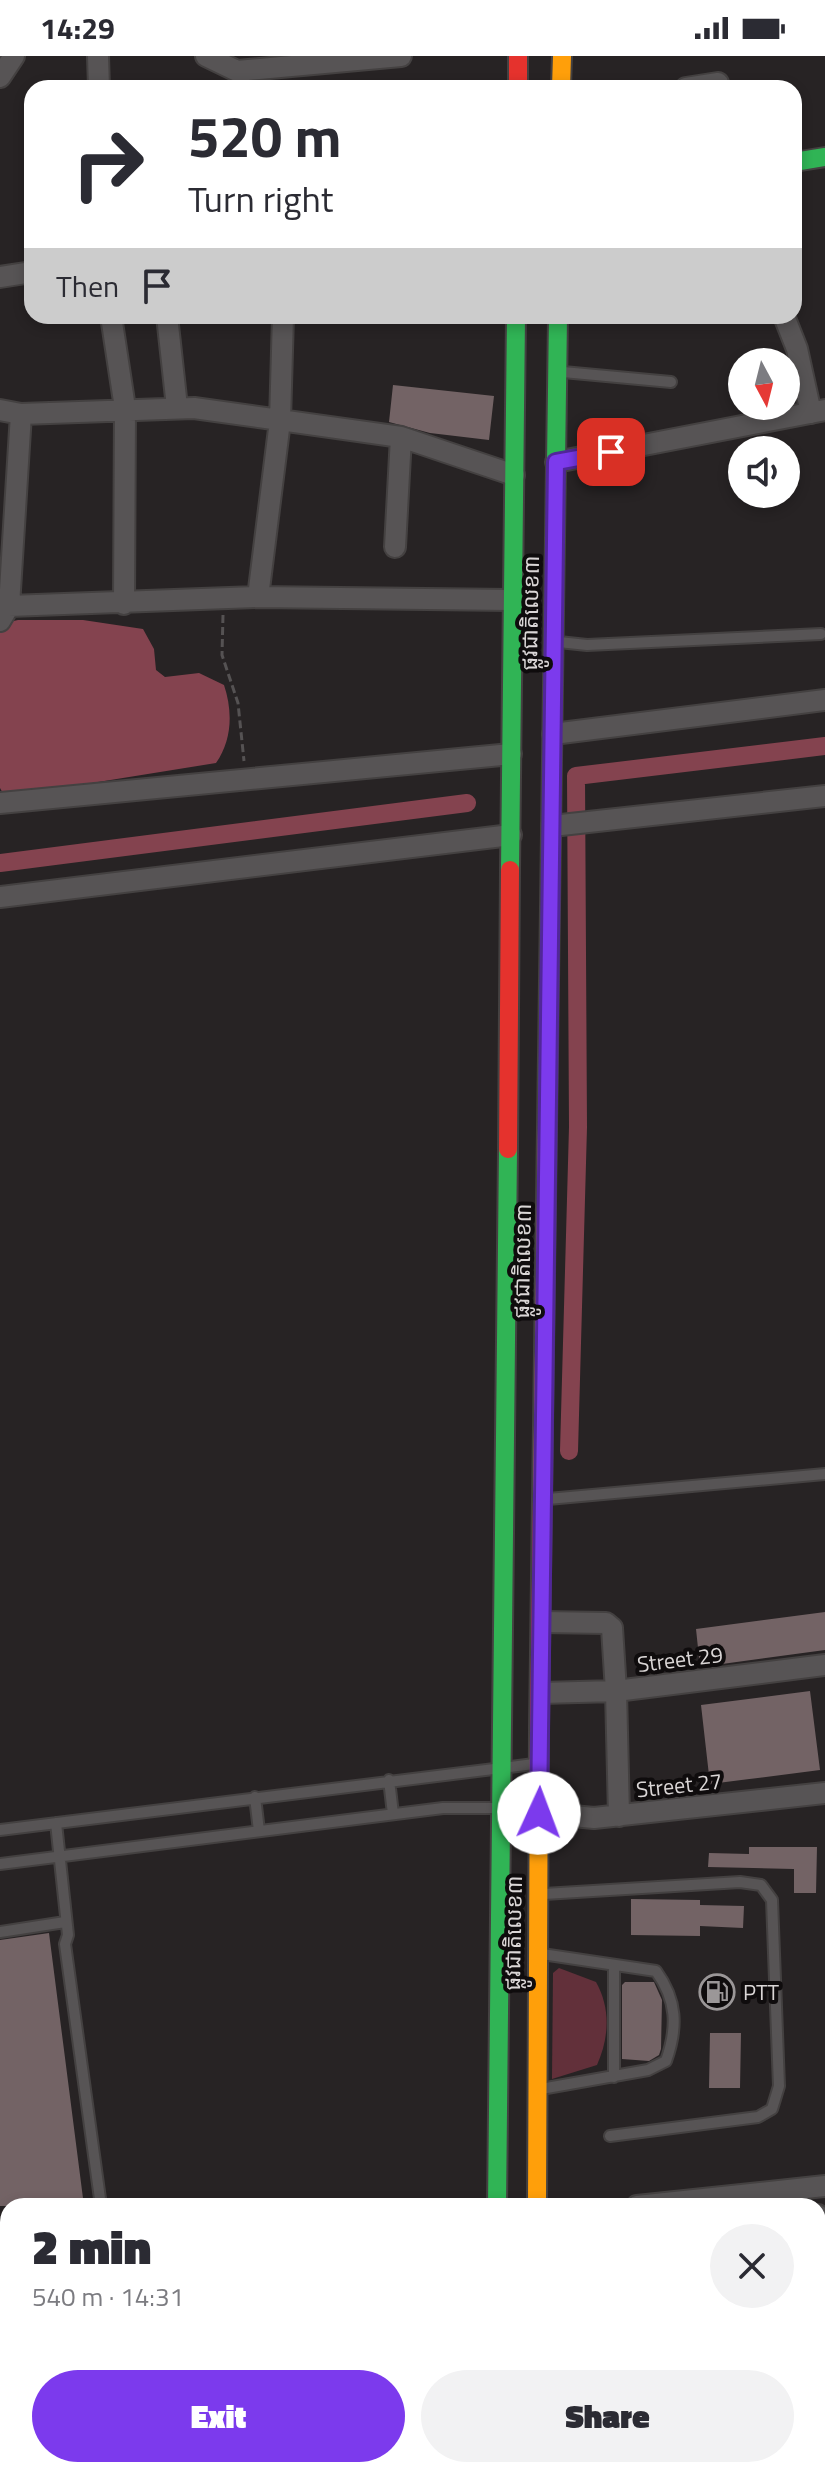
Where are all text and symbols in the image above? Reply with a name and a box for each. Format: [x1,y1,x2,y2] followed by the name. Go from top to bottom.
[40,5,115,51] text: 14:29
[188,94,341,179] text: 520 m
[56,112,160,216] icon: right
[188,171,333,226] text: Turn right
[56,263,119,309] text: Then
[135,264,179,308] icon: arrive
[728,348,800,420] north arrow
[728,348,800,508] map controls
[577,418,645,486] pin
[589,430,633,474] icon: arrive
[728,436,800,508] button: sound
[512,555,552,671] street label: ផ្លូវជាតិលេខ៣
[504,1203,544,1319] street label: ផ្លូវជាតិលេខ៣
[635,1637,725,1681] street label: Street 29
[634,1764,724,1806] street label: Street 27
[497,1771,581,1855] position arrow
[495,1875,535,1991] street label: ផ្លូវជាតិលេខ៣
[698,1973,736,2011] fuel station icon: PTT
[743,1975,780,2009] place label: PTT
[32,2210,151,2283] text: 2 min
[710,2224,794,2308] button: close
[32,2277,184,2316] text: 540 m · 14:31
[32,2370,405,2462] button: Exit
[421,2370,794,2462] button: Share

